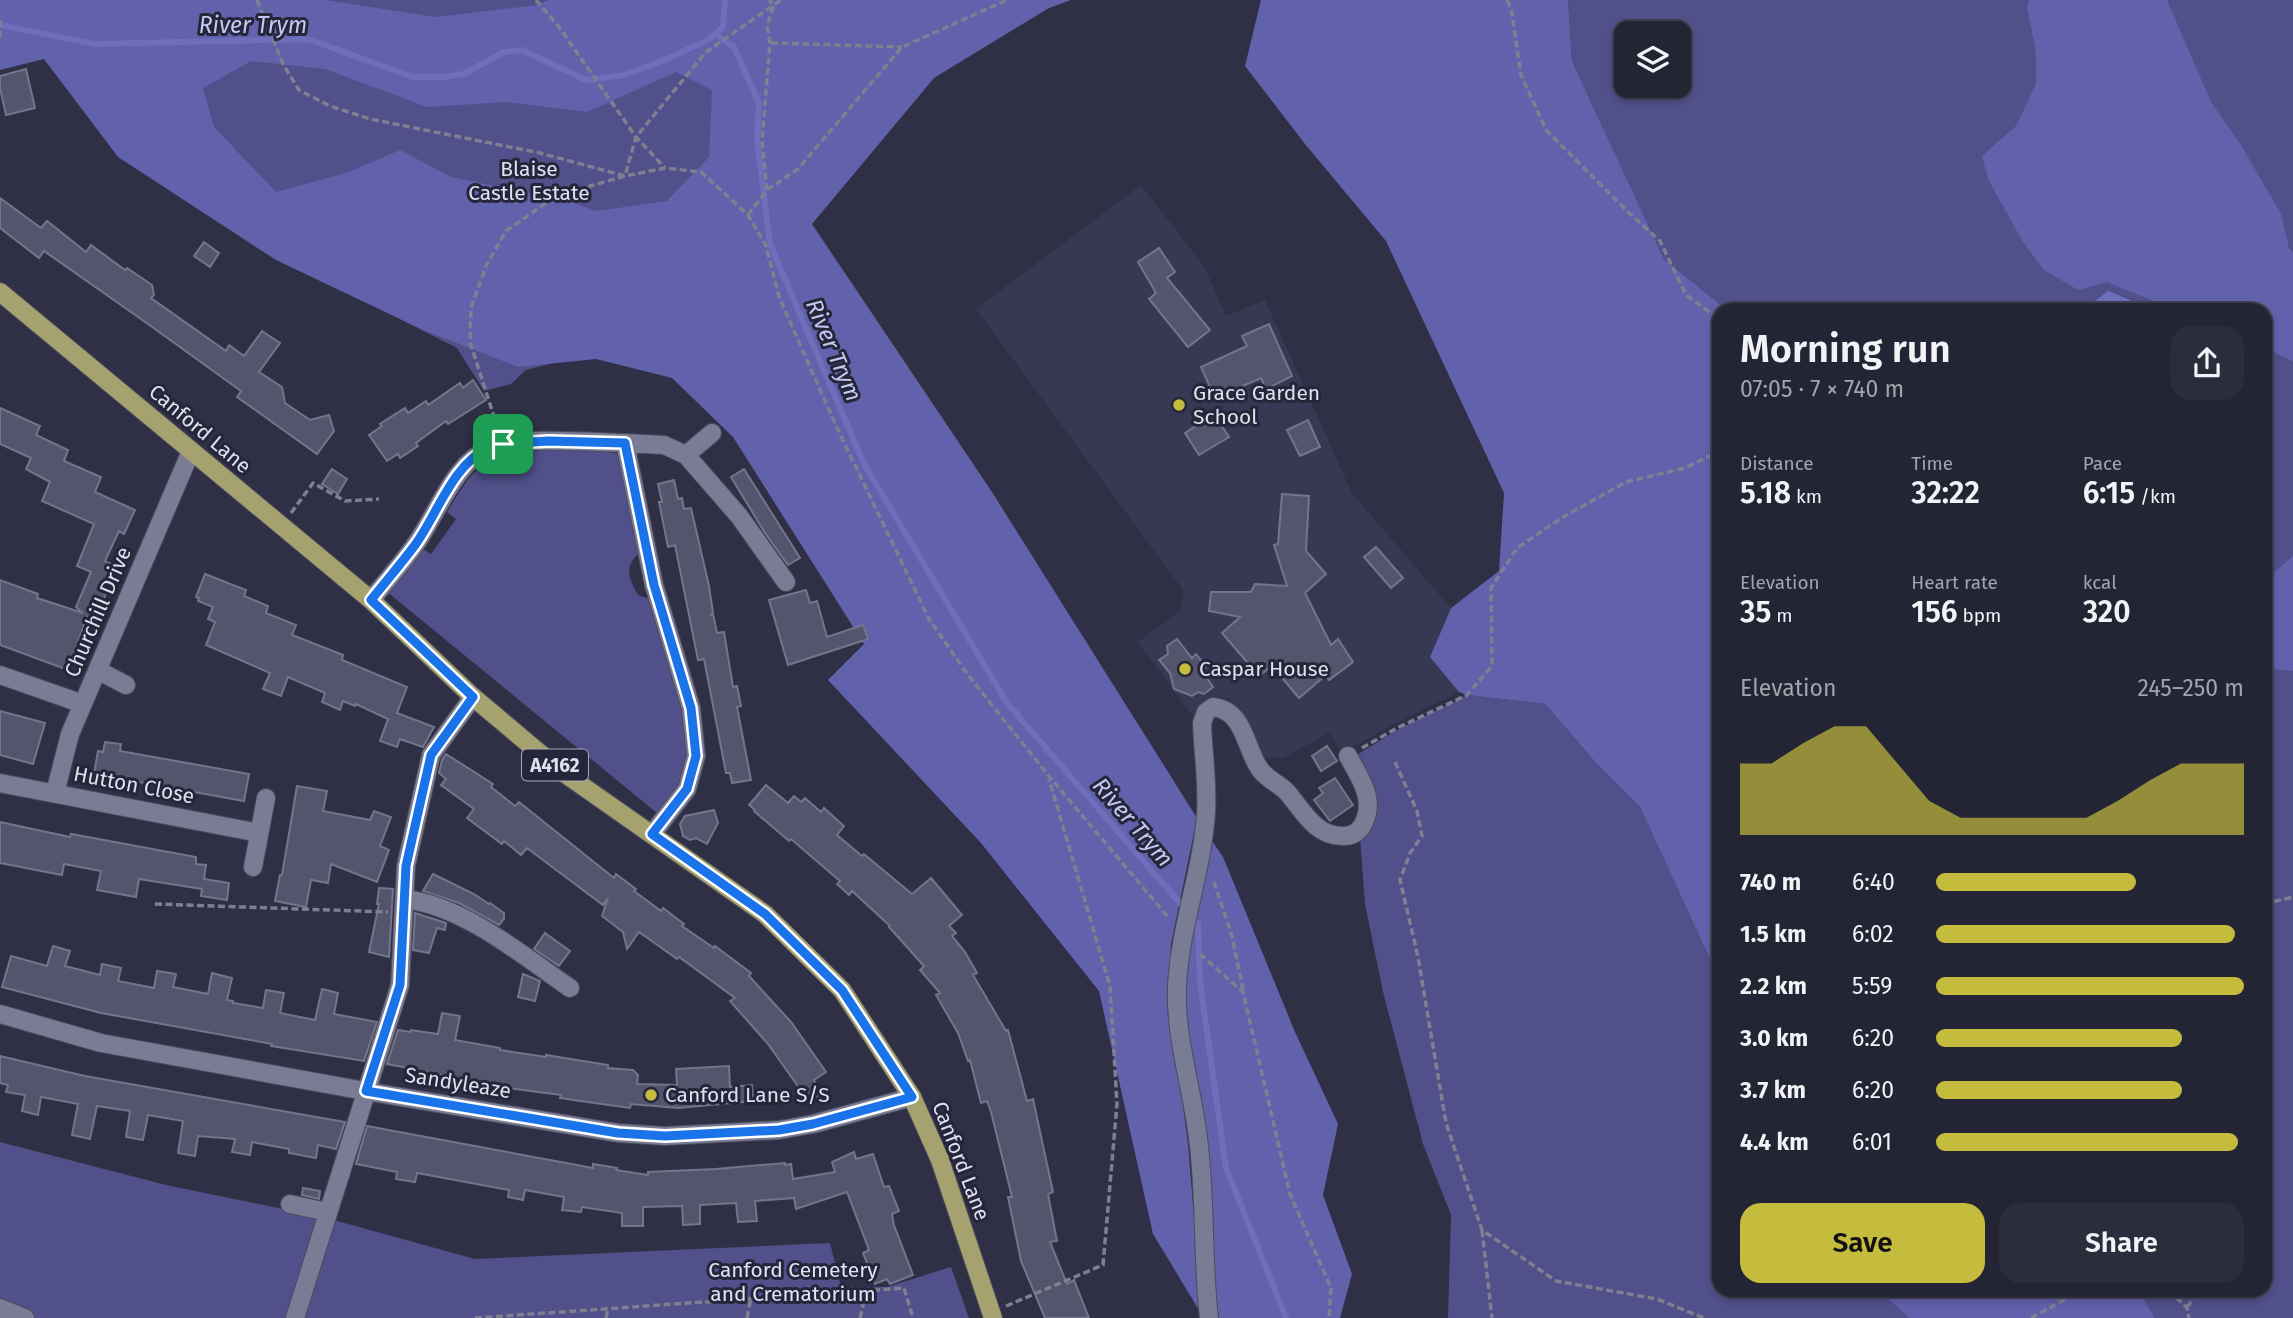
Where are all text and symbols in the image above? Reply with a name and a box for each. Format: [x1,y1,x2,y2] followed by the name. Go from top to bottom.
[199,11,307,39] water label: River Trym
[1614,21,1691,98] map controls
[1614,21,1691,98] button: layers
[468,156,590,206] park label: Blaise Castle Estate
[800,295,868,405] water label: River Trym
[1740,326,1951,372] text: Morning run
[2170,326,2244,400] button: share
[1740,375,1904,403] text: 07:05 · 7 × 740 m
[144,379,256,479] street label: Canford Lane
[1193,380,1320,430] place label: Grace Garden School
[1171,397,1187,413] marker: Grace Garden School
[473,414,533,474] pin
[484,425,522,463] icon: arrive
[1740,452,1814,475] text: Distance
[1911,452,1953,475] text: Time
[2083,452,2122,475] text: Pace
[1740,475,1791,511] text: 5.18
[1911,475,1980,511] text: 32:22
[2083,475,2135,511] text: 6:15
[1791,485,1822,508] text: km
[2135,485,2176,508] text: /km
[59,543,137,681] street label: Churchill Drive
[1740,571,1820,594] text: Elevation
[1911,571,1998,594] text: Heart rate
[2083,571,2117,594] text: kcal
[1740,594,1771,630] text: 35
[1911,594,1958,630] text: 156
[2083,594,2131,630] text: 320
[1771,604,1793,627] text: m
[1958,604,2001,627] text: bpm
[1199,656,1329,682] place label: Caspar House
[1177,661,1193,677] marker: Caspar House
[1740,674,1836,702] text: Elevation
[2138,674,2244,702] text: 245–250 m
[522,750,588,780] road number: A4162
[71,761,197,809] street label: Hutton Close
[1087,772,1179,872] water label: River Trym
[1740,868,1801,896] text: 740 m
[1852,868,1895,896] text: 6:40
[1740,920,1806,948] text: 1.5 km
[1852,920,1894,948] text: 6:02
[1740,972,1807,1000] text: 2.2 km
[1852,972,1892,1000] text: 5:59
[1740,1024,1808,1052] text: 3.0 km
[1852,1024,1894,1052] text: 6:20
[403,1062,513,1104] street label: Sandyleaze
[1740,1076,1806,1104] text: 3.7 km
[1852,1076,1894,1104] text: 6:20
[665,1082,830,1108] place label: Canford Lane S/S
[643,1087,659,1103] marker: Canford Lane S/S
[926,1098,996,1224] street label: Canford Lane
[1740,1128,1809,1156] text: 4.4 km
[1852,1128,1892,1156] text: 6:01
[1740,1203,1985,1283] button: Save
[1999,1203,2244,1283] button: Share
[708,1257,878,1307] park label: Canford Cemetery and Crematorium

